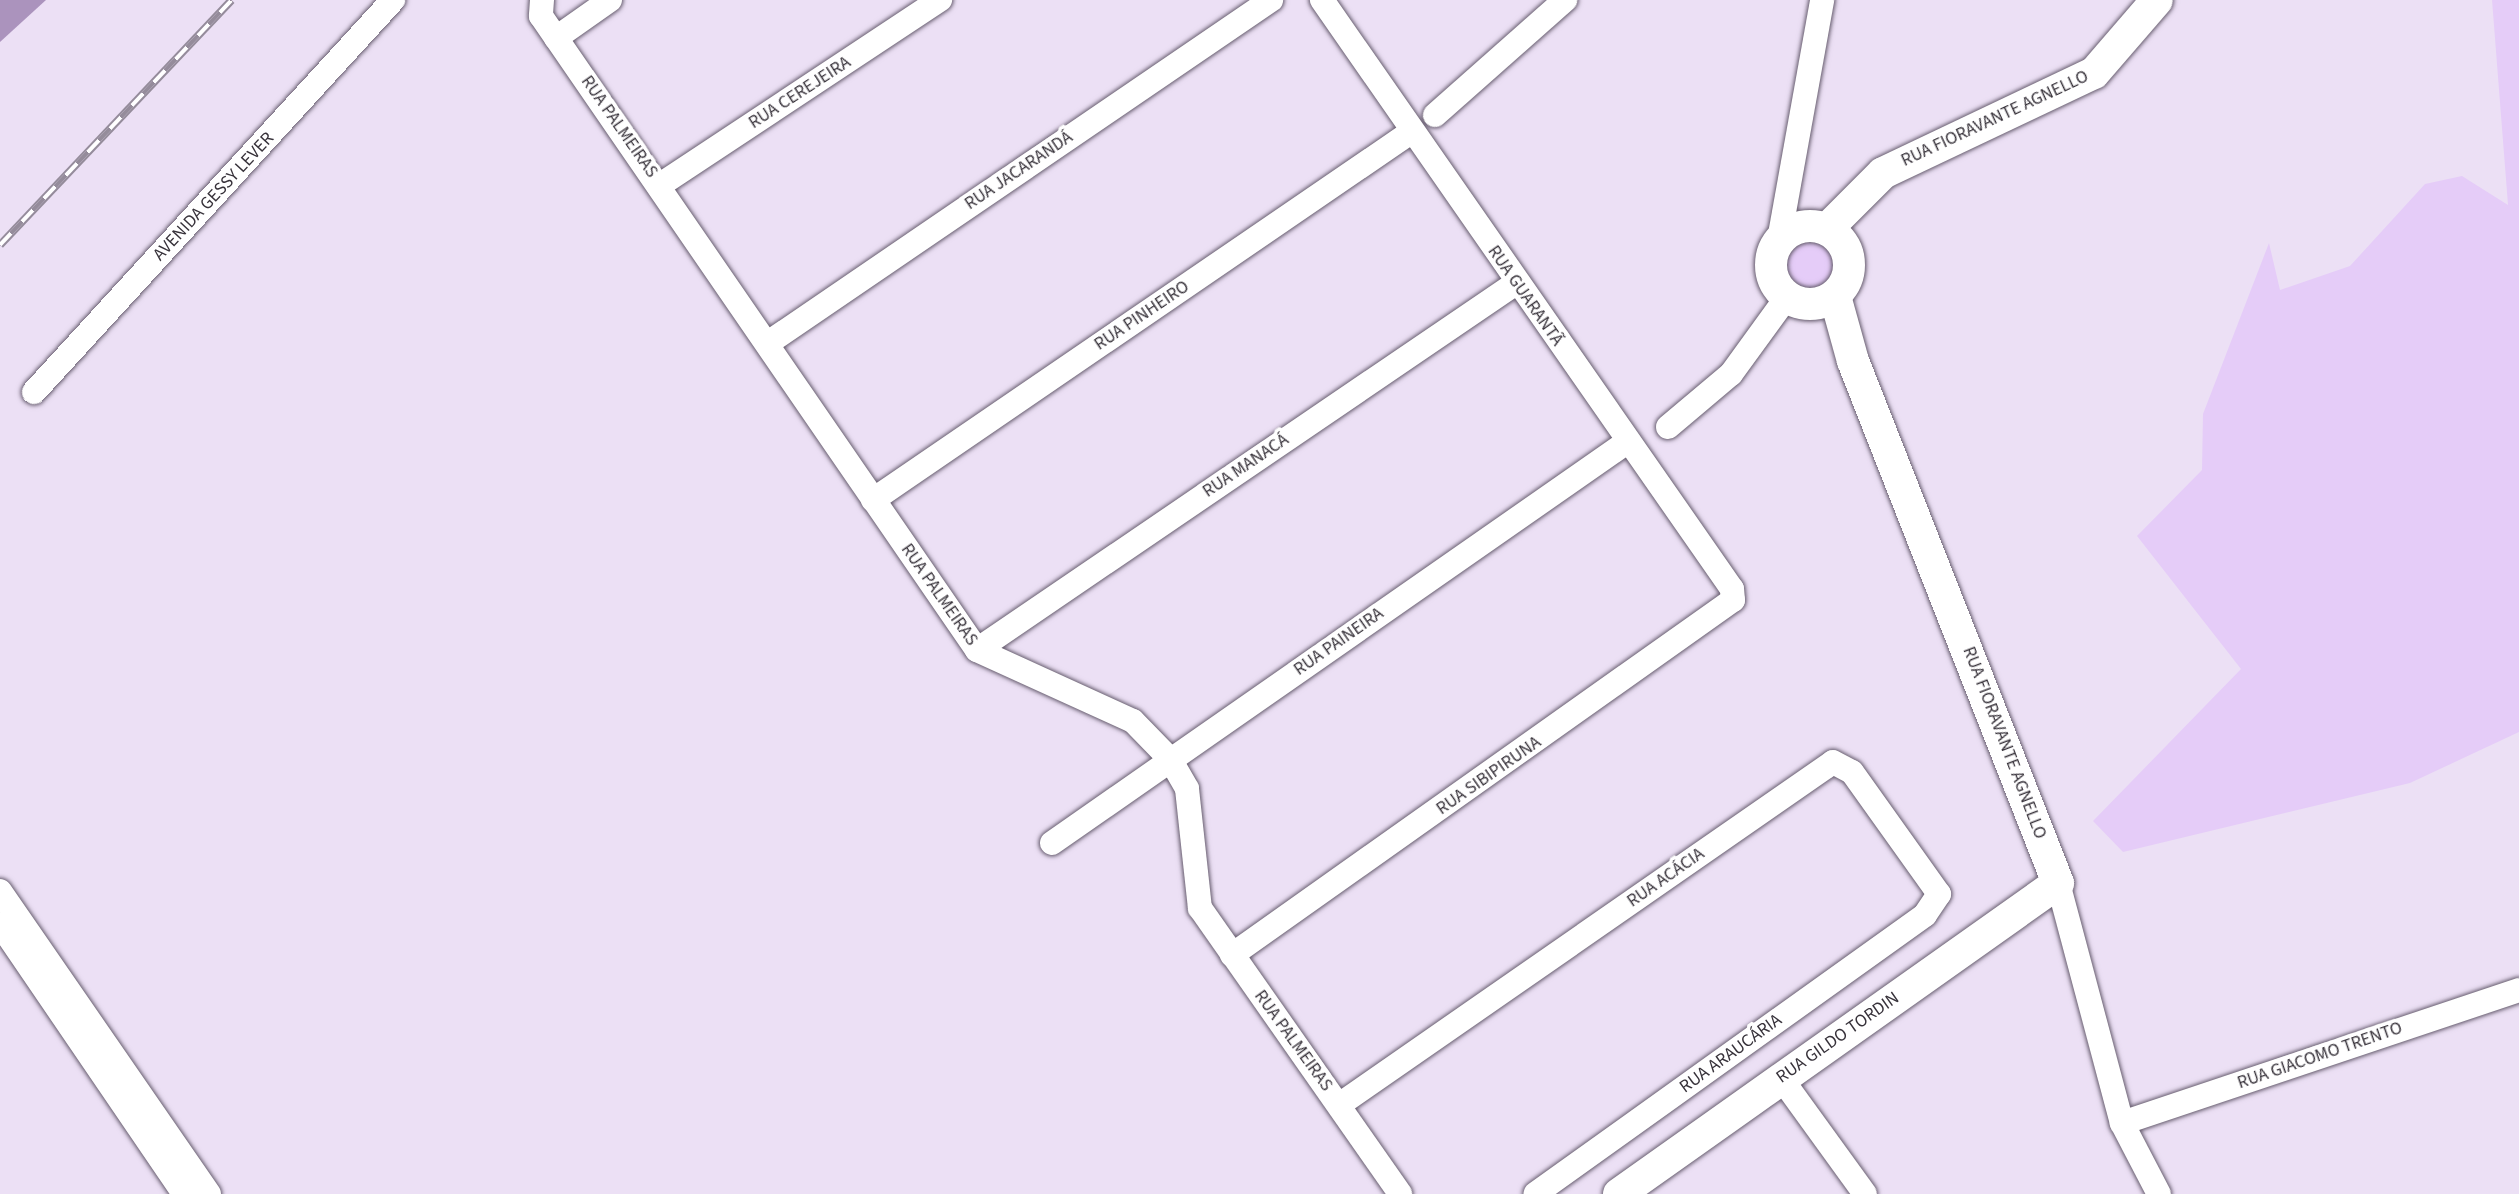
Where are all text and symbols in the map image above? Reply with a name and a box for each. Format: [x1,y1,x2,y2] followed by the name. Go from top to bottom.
[745,52,855,134] street label: RUA CEREJEIRA
[1898,66,2092,172] street label: RUA FIORAVANTE AGNELLO
[576,72,662,182] street label: RUA PALMEIRAS
[961,127,1077,215] street label: RUA JACARANDÁ
[149,128,279,266] street label: AVENIDA GESSY LEVER
[1482,242,1568,350] street label: RUA GUARANTÃ
[1091,276,1193,356] street label: RUA PINHEIRO
[1199,429,1293,503] street label: RUA MANACÁ
[896,540,982,650] street label: RUA PALMEIRAS
[1290,603,1388,681] street label: RUA PAINEIRA
[1957,644,2051,842] street label: RUA FIORAVANTE AGNELLO
[1433,732,1545,820] street label: RUA SIBIPIRUNA
[1623,844,1709,912] street label: RUA ACÁCIA
[1249,986,1337,1096] street label: RUA PALMEIRAS
[1772,988,1904,1088] street label: RUA GILDO TORDIN
[1676,1010,1786,1098] street label: RUA ARAUCÁRIA
[2235,1018,2405,1094] street label: RUA GIACOMO TRENTO

